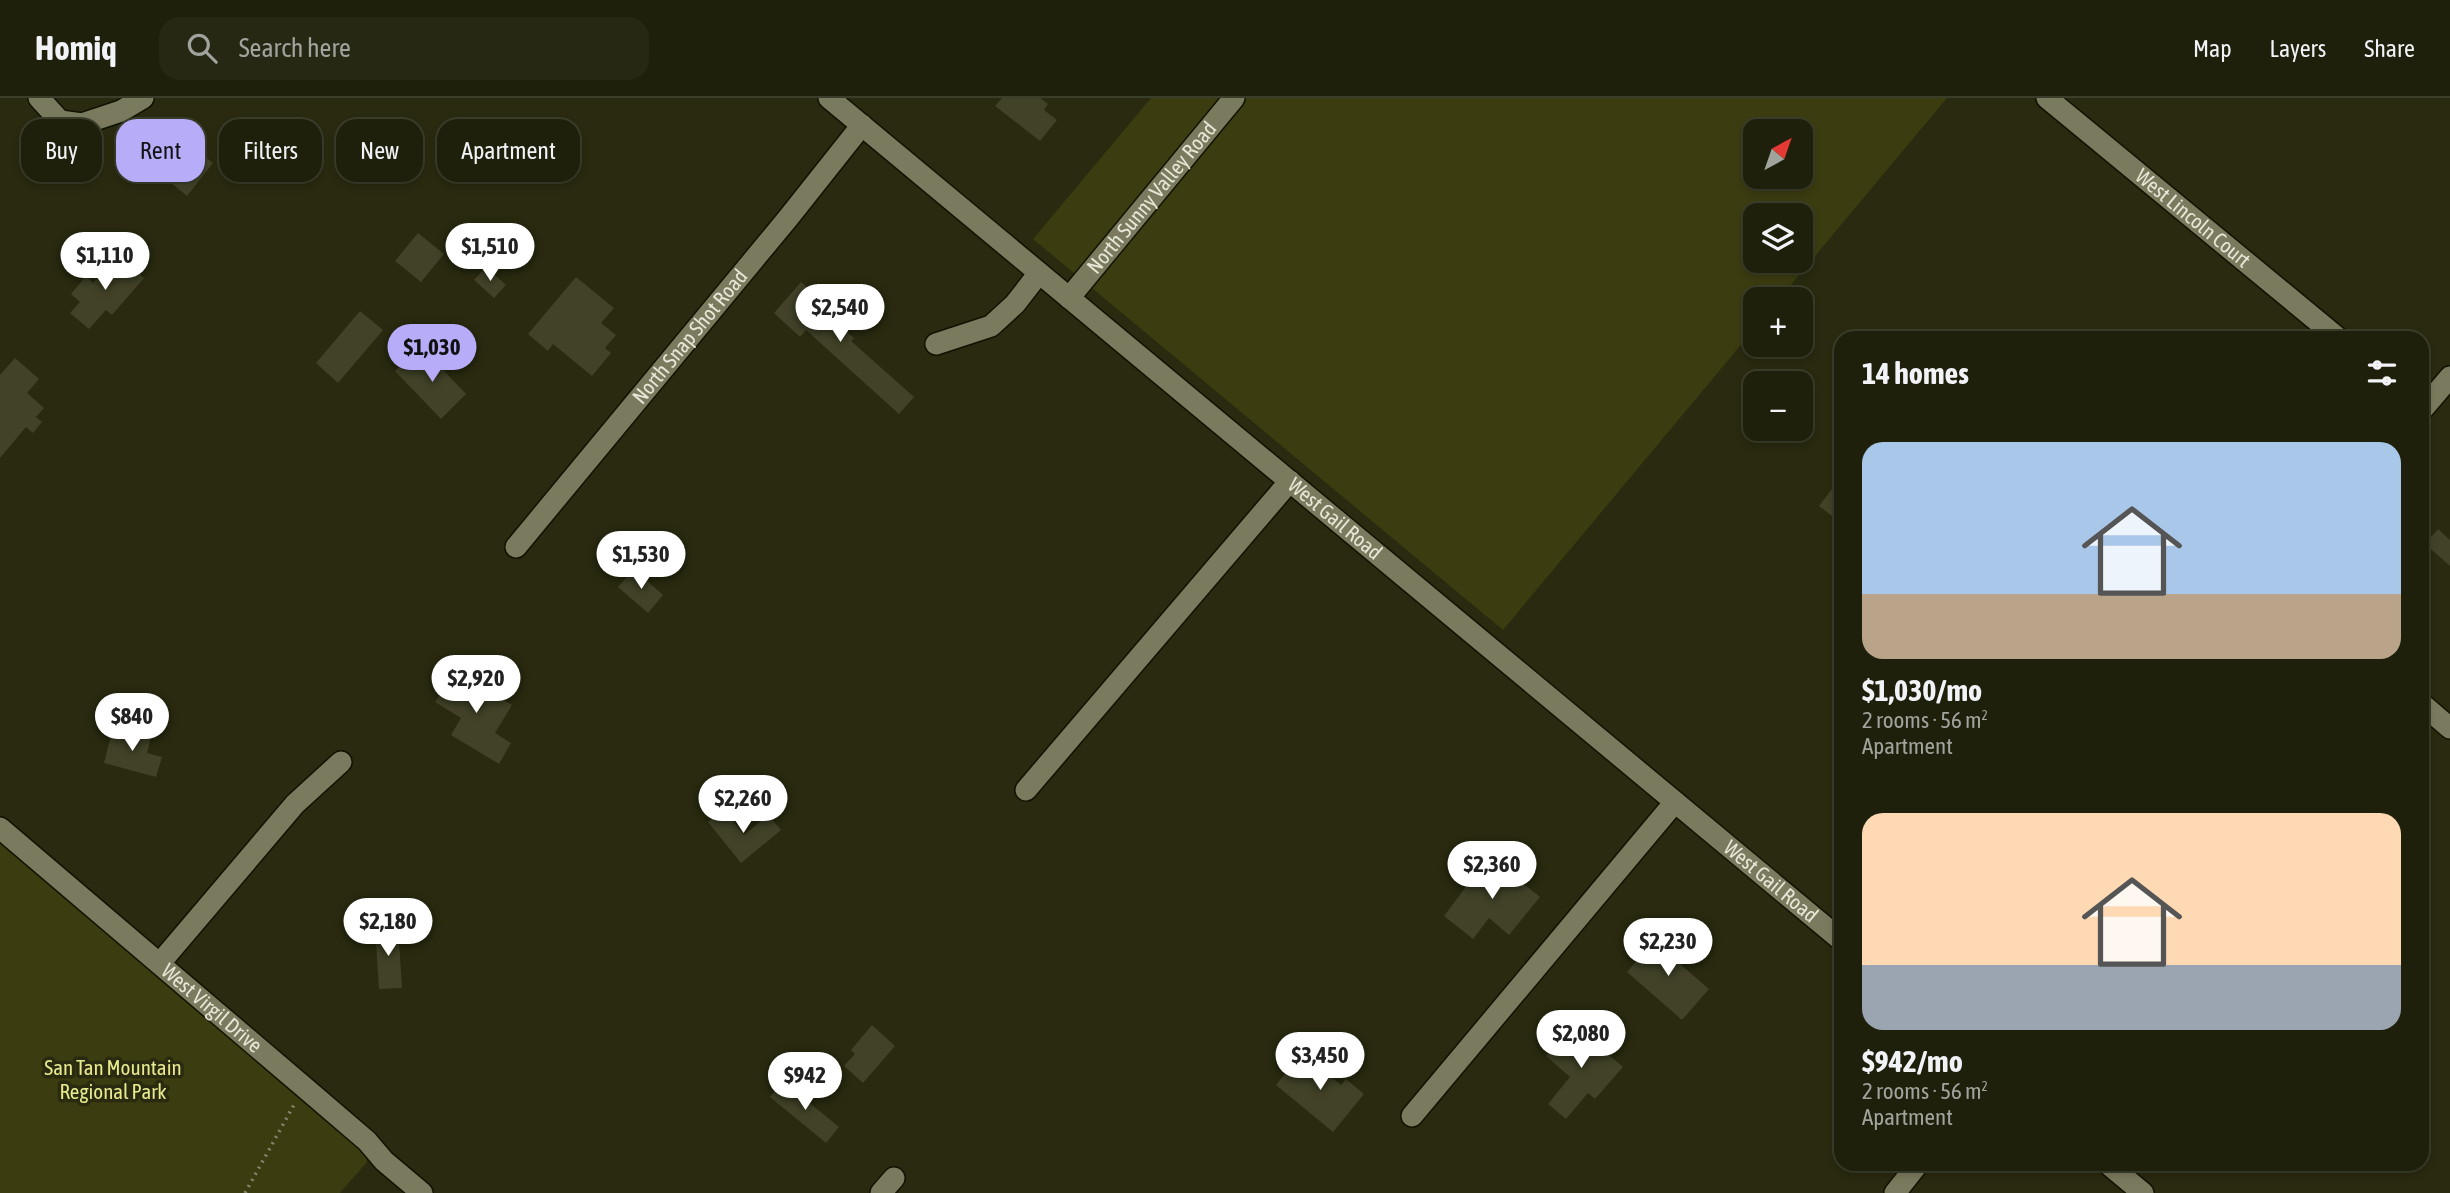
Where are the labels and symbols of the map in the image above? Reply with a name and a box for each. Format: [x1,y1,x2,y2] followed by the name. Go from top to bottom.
[1081,116,1221,278] street label: North Sunny Valley Road
[1743,119,1813,189] north arrow
[2131,163,2256,272] street label: West Lincoln Court
[433,223,547,283] pin: $1,510
[48,232,162,292] pin: $1,110
[627,264,752,408] street label: North Snap Shot Road
[783,285,897,344] pin: $2,540
[375,324,489,384] pin: $1,030
[1284,472,1387,564] street label: West Gail Road
[584,532,698,591] pin: $1,530
[419,656,533,715] pin: $2,920
[91,694,173,753] pin: $840
[686,776,800,835] pin: $2,260
[1719,835,1823,927] street label: West Gail Road
[1435,842,1549,901] pin: $2,360
[331,898,445,958] pin: $2,180
[1611,918,1725,978] pin: $2,230
[157,958,267,1057] street label: West Virgil Drive
[1524,1010,1638,1070] pin: $2,080
[1263,1032,1377,1092] pin: $3,450
[764,1052,846,1112] pin: $942
[44,1055,182,1103] park label: San Tan Mountain Regional Park

